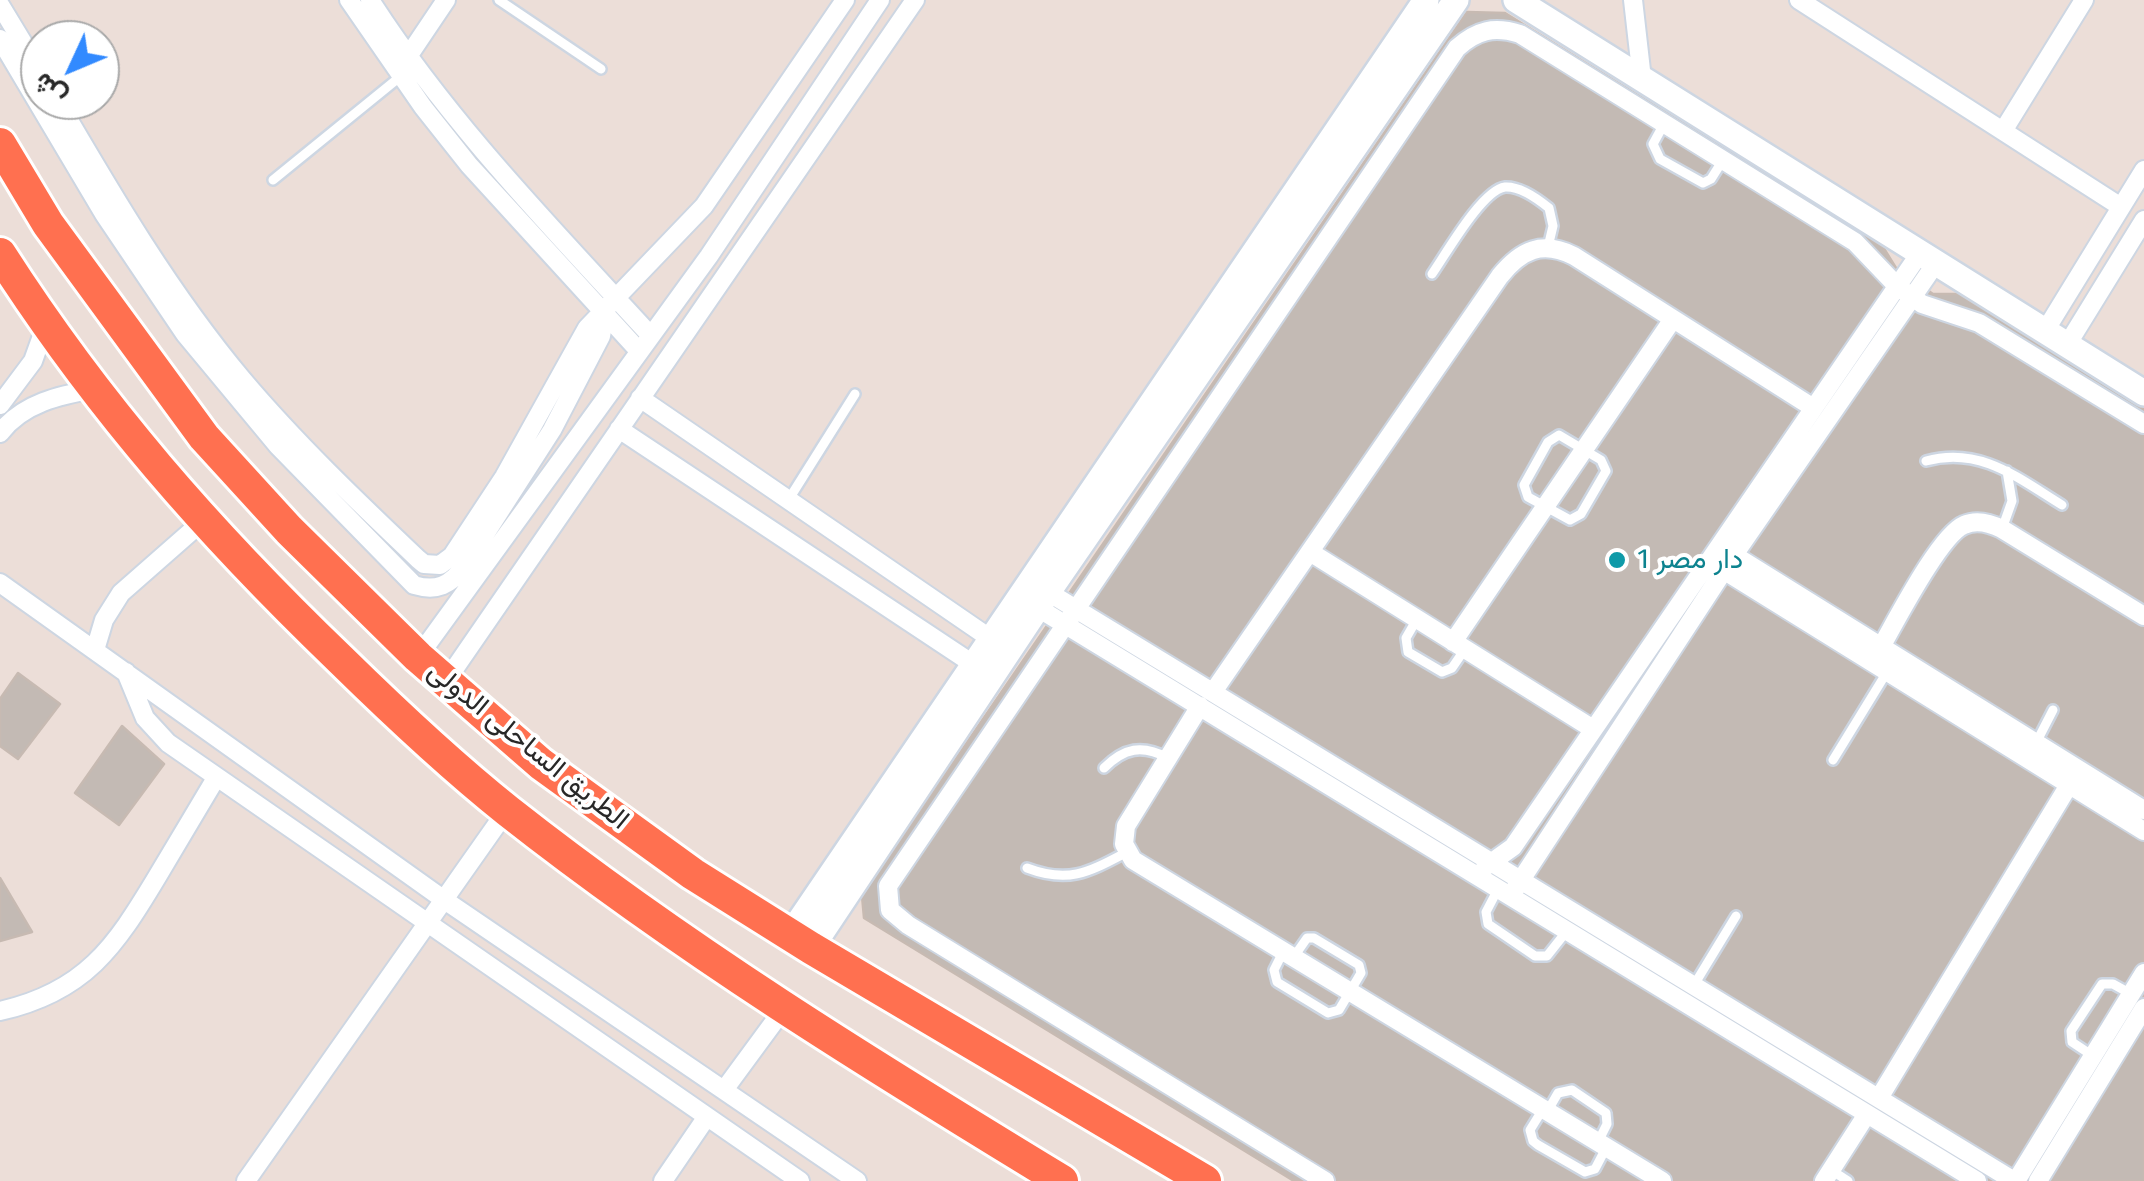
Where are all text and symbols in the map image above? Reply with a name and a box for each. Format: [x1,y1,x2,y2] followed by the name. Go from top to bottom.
[20,20,120,120] north arrow
[26,66,73,113] text: ش
[1637,543,1743,577] place label: دار مصر 1
[1606,549,1628,571] marker: دار مصر 1
[421,655,635,837] street label: الطريق الساحلى الدولى

